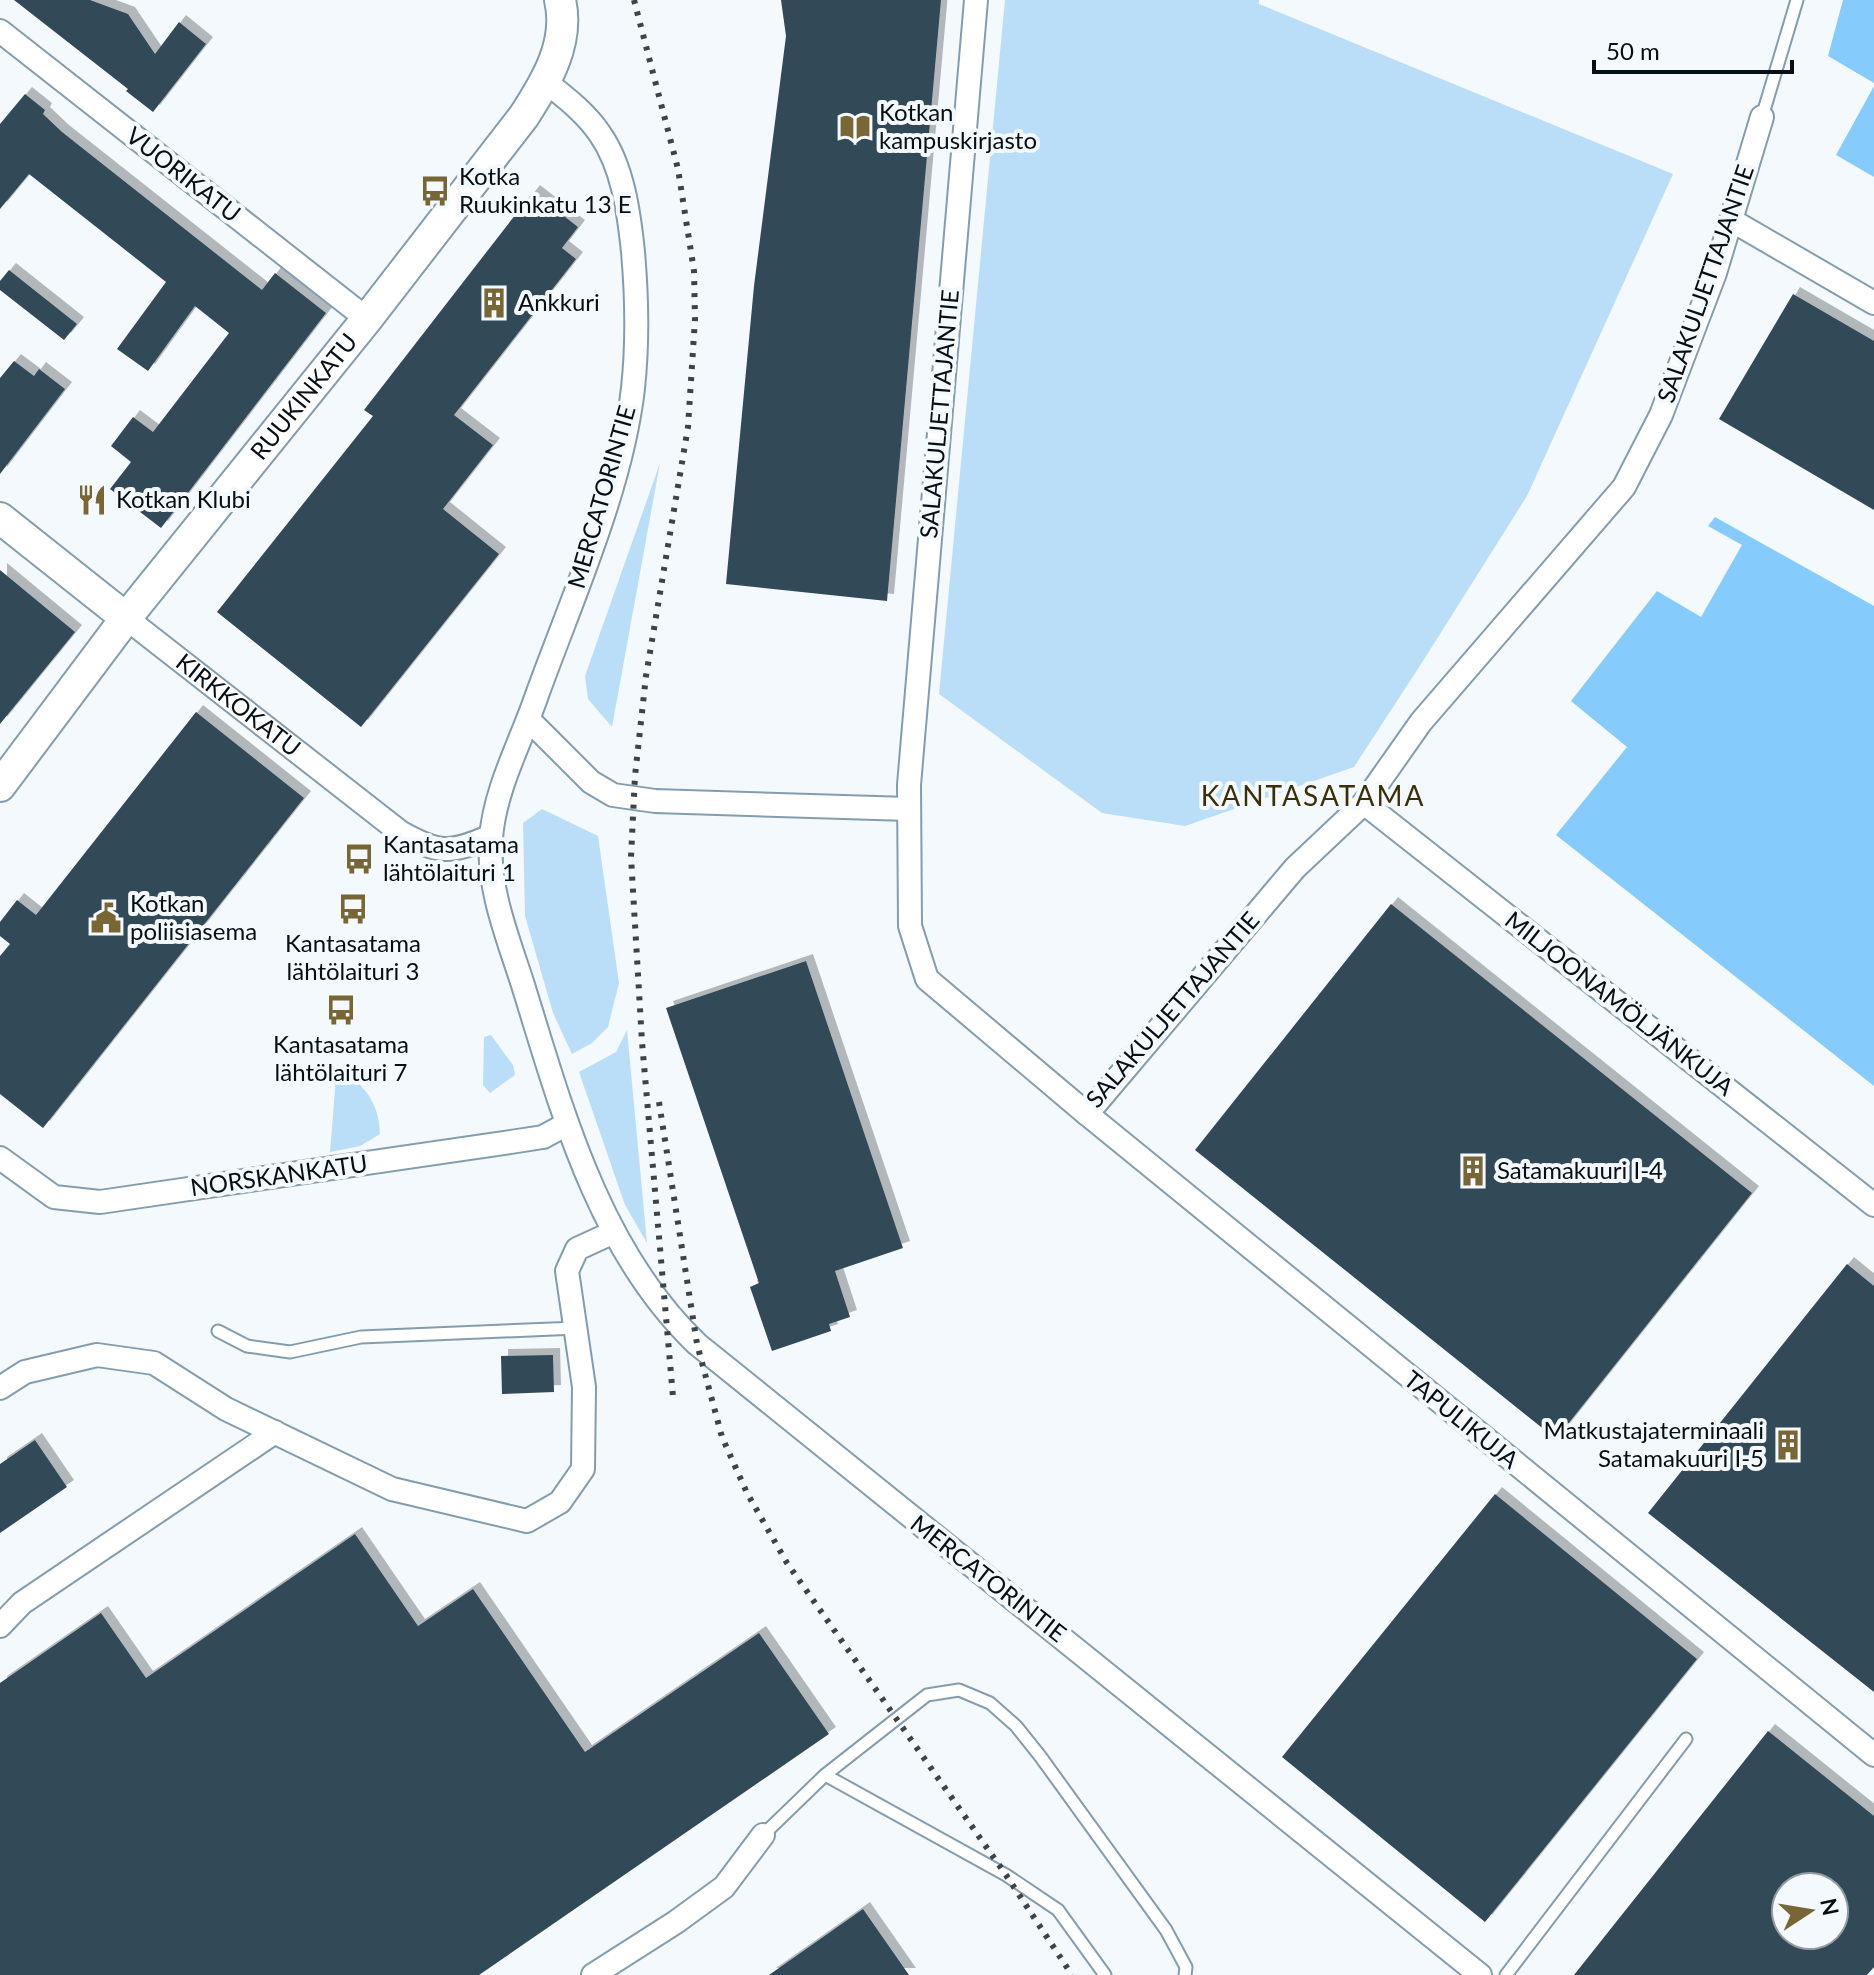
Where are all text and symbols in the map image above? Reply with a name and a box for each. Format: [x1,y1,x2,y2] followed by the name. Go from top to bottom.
[1594,24,1792,74] scale bar
[1606,36,1660,65] text: 50 m
[879,97,1037,154] place label: Kotkan kampuskirjasto
[838,110,872,144] library icon: Kotkan kampuskirjasto
[121,120,247,227] street label: VUORIKATU
[459,161,632,218] place label: Kotka Ruukinkatu 13 E
[1650,161,1759,406] street label: SALAKULJETTAJANTIE
[418,174,452,208] bus stop icon: Kotka Ruukinkatu 13 E
[477,286,511,320] building icon: Ankkuri
[518,287,600,316] place label: Ankkuri
[913,288,964,539] street label: SALAKULJETTAJANTIE
[244,327,363,465] street label: RUUKINKATU
[561,402,641,591] street label: MERCATORINTIE
[75,483,109,517] restaurant icon: Kotkan Klubi
[116,484,251,513] place label: Kotkan Klubi
[171,647,307,762] street label: KIRKKOKATU
[1201,778,1425,812] district label: KANTASATAMA
[383,829,519,886] place label: Kantasatama lähtölaituri 1
[342,842,376,876] bus stop icon: Kantasatama lähtölaituri 1
[130,888,257,945] place label: Kotkan poliisiasema
[336,892,370,926] bus stop icon: Kantasatama lähtölaituri 3
[89,901,123,935] public building icon: Kotkan poliisiasema
[1079,905,1265,1113] street label: SALAKULJETTAJANTIE
[1500,905,1740,1101] street label: MILJOONAMÖLJÄNKUJA
[285,928,421,985] place label: Kantasatama lähtölaituri 3
[324,993,358,1027] bus stop icon: Kantasatama lähtölaituri 7
[273,1029,409,1086] place label: Kantasatama lähtölaituri 7
[188,1148,369,1201] street label: NORSKANKATU
[1456,1154,1490,1188] building icon: Satamakuuri I-4
[1497,1155,1663,1184] place label: Satamakuuri I-4
[1399,1364,1526,1474] street label: TAPULIKUJA
[1544,1415,1764,1472] place label: Matkustajaterminaali Satamakuuri I-5
[1771,1428,1805,1462] building icon: Matkustajaterminaali Satamakuuri I-5
[906,1508,1072,1647] street label: MERCATORINTIE
[1770,1871,1850,1951] north arrow
[1815,1896,1845,1918] text: N

